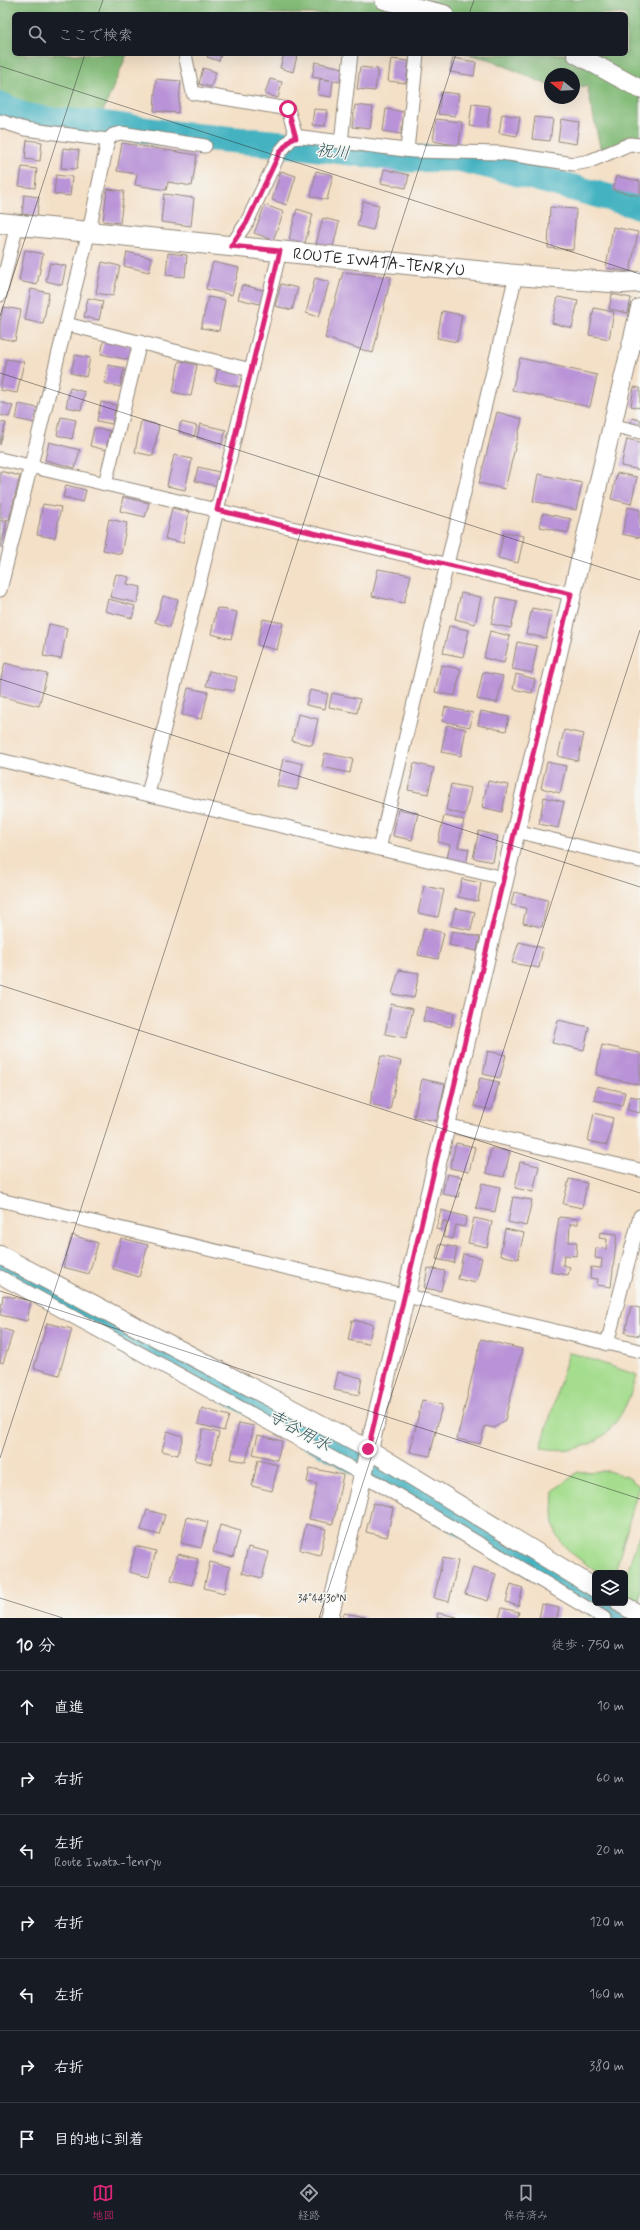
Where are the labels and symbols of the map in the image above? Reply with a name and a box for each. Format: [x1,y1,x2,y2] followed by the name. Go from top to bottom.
[544,68,580,104] north arrow
[279,100,297,118] route start
[315,139,351,165] water label: 祝川
[292,244,466,282] street label: ROUTE IWATA-TENRYU
[264,1405,335,1457] water label: 寺谷用水
[359,1440,377,1458] route end
[298,1592,347,1606] text: 34°44'30"N

